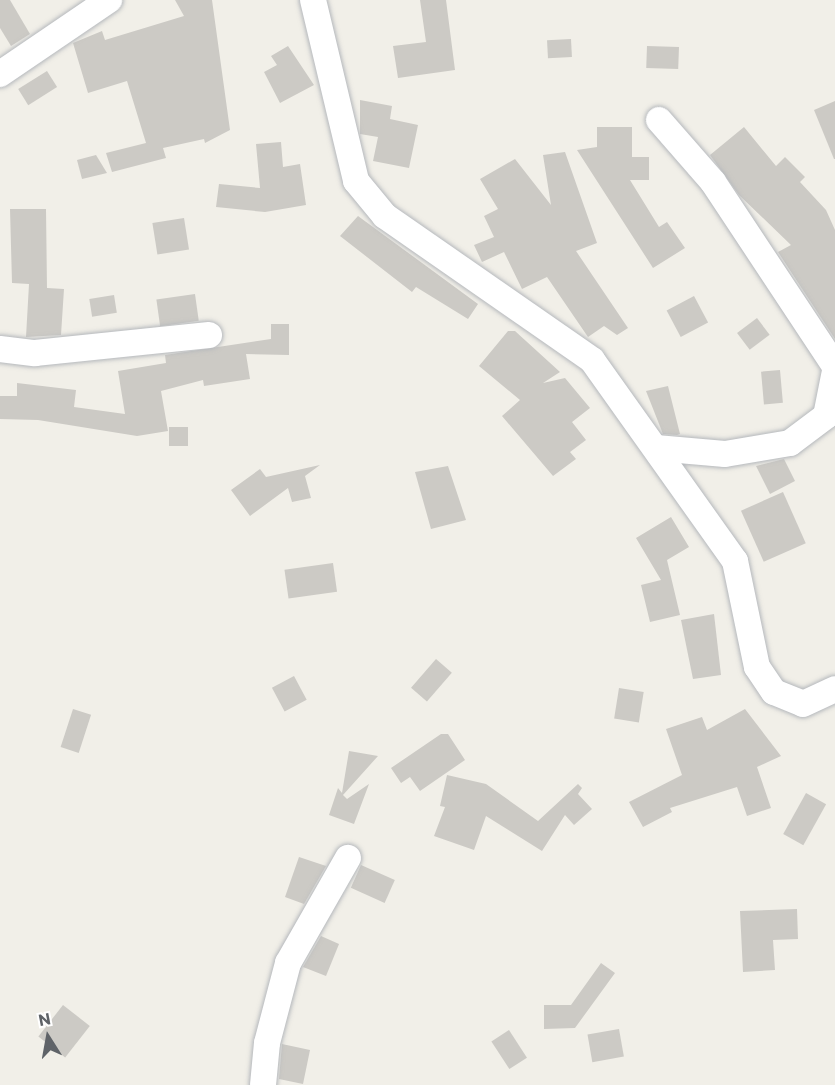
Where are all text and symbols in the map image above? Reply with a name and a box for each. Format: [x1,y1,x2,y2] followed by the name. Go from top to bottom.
[18,1007,78,1067] north arrow
[37,1008,52,1029] text: N

